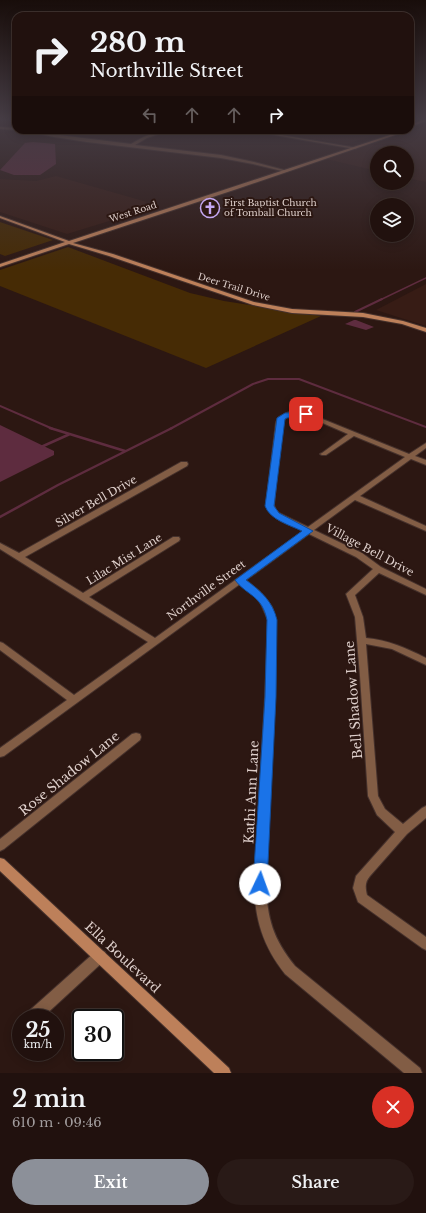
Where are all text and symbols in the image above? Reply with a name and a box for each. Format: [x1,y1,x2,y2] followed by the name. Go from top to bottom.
[90,25,186,60] text: 280 m
[24,28,76,80] icon: right
[90,60,243,82] text: Northville Street
[139,104,161,126] icon: left
[181,104,203,126] icon: ahead
[223,104,245,126] icon: ahead
[265,104,287,126] icon: right
[370,146,414,242] map controls
[370,146,414,190] button: search
[199,197,221,219] church icon: First Baptist Church of Tomball Church
[224,197,317,218] place label: First Baptist Church of Tomball Church
[370,198,414,242] button: layers
[107,199,158,225] street label: West Road
[197,270,272,303] street label: Deer Trail Drive
[289,397,323,431] pin
[295,403,317,425] icon: arrive
[53,472,139,530] street label: Silver Bell Drive
[323,520,417,579] street label: Village Bell Drive
[84,530,164,588] street label: Lilac Mist Lane
[164,556,249,623] street label: Northville Street
[341,640,366,760] street label: Bell Shadow Lane
[15,728,123,819] street label: Rose Shadow Lane
[240,740,263,844] street label: Kathi Ann Lane
[239,863,281,905] position arrow
[81,918,164,997] street label: Ella Boulevard
[72,1009,124,1061] speed limit sign: 30
[26,1018,50,1042] text: 25
[24,1038,52,1051] text: km/h
[12,1084,86,1113] text: 2 min
[372,1086,414,1128] button: close
[12,1114,102,1131] text: 610 m · 09:46
[12,1159,209,1205] button: Exit
[217,1159,414,1205] button: Share

